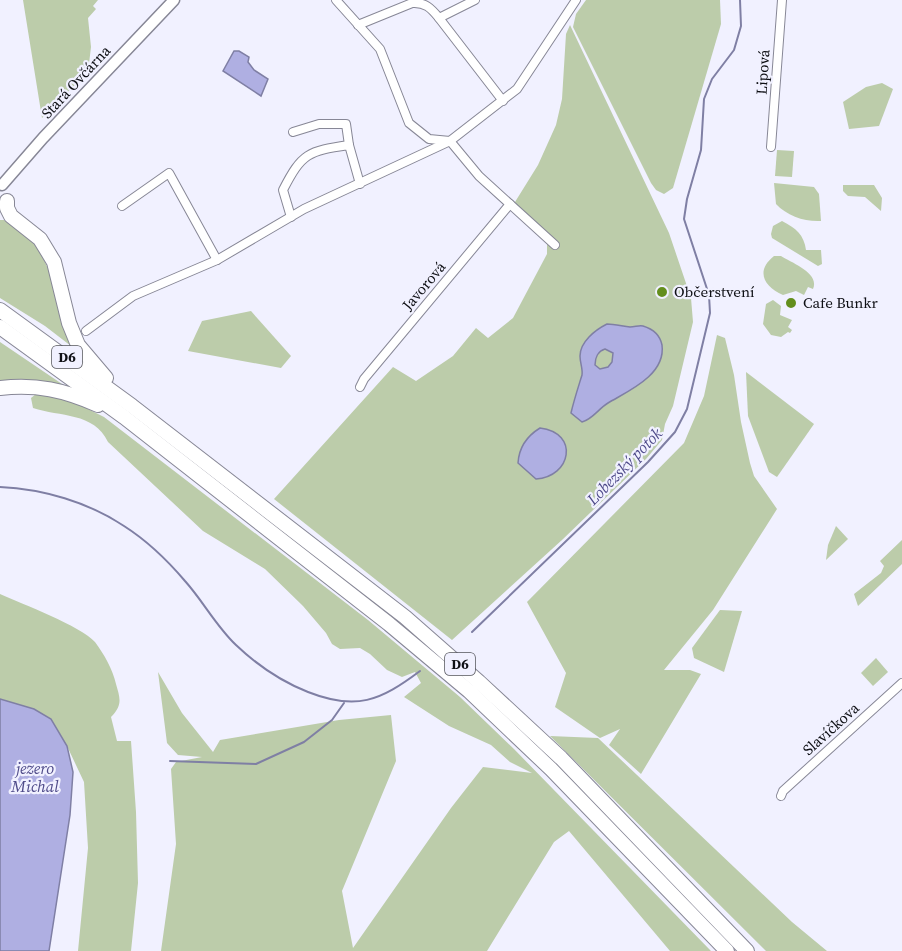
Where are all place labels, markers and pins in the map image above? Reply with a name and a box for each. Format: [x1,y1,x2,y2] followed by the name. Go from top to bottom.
[674,281,755,302] place label: Občerstvení
[655,285,669,299] marker: Občerstvení
[803,292,879,313] place label: Cafe Bunkr
[784,296,798,310] marker: Cafe Bunkr

